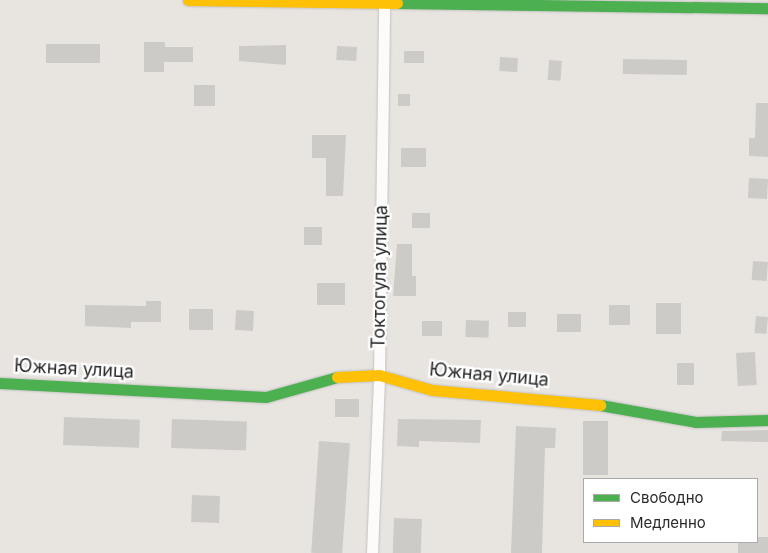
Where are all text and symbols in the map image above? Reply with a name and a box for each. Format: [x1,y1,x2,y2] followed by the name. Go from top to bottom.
[368,205,392,349] street label: Токтогула улица
[14,355,134,383] street label: Южная улица
[428,359,550,391] street label: Южная улица
[583,478,758,543] legend
[630,488,704,507] text: Свободно
[630,513,706,532] text: Медленно

